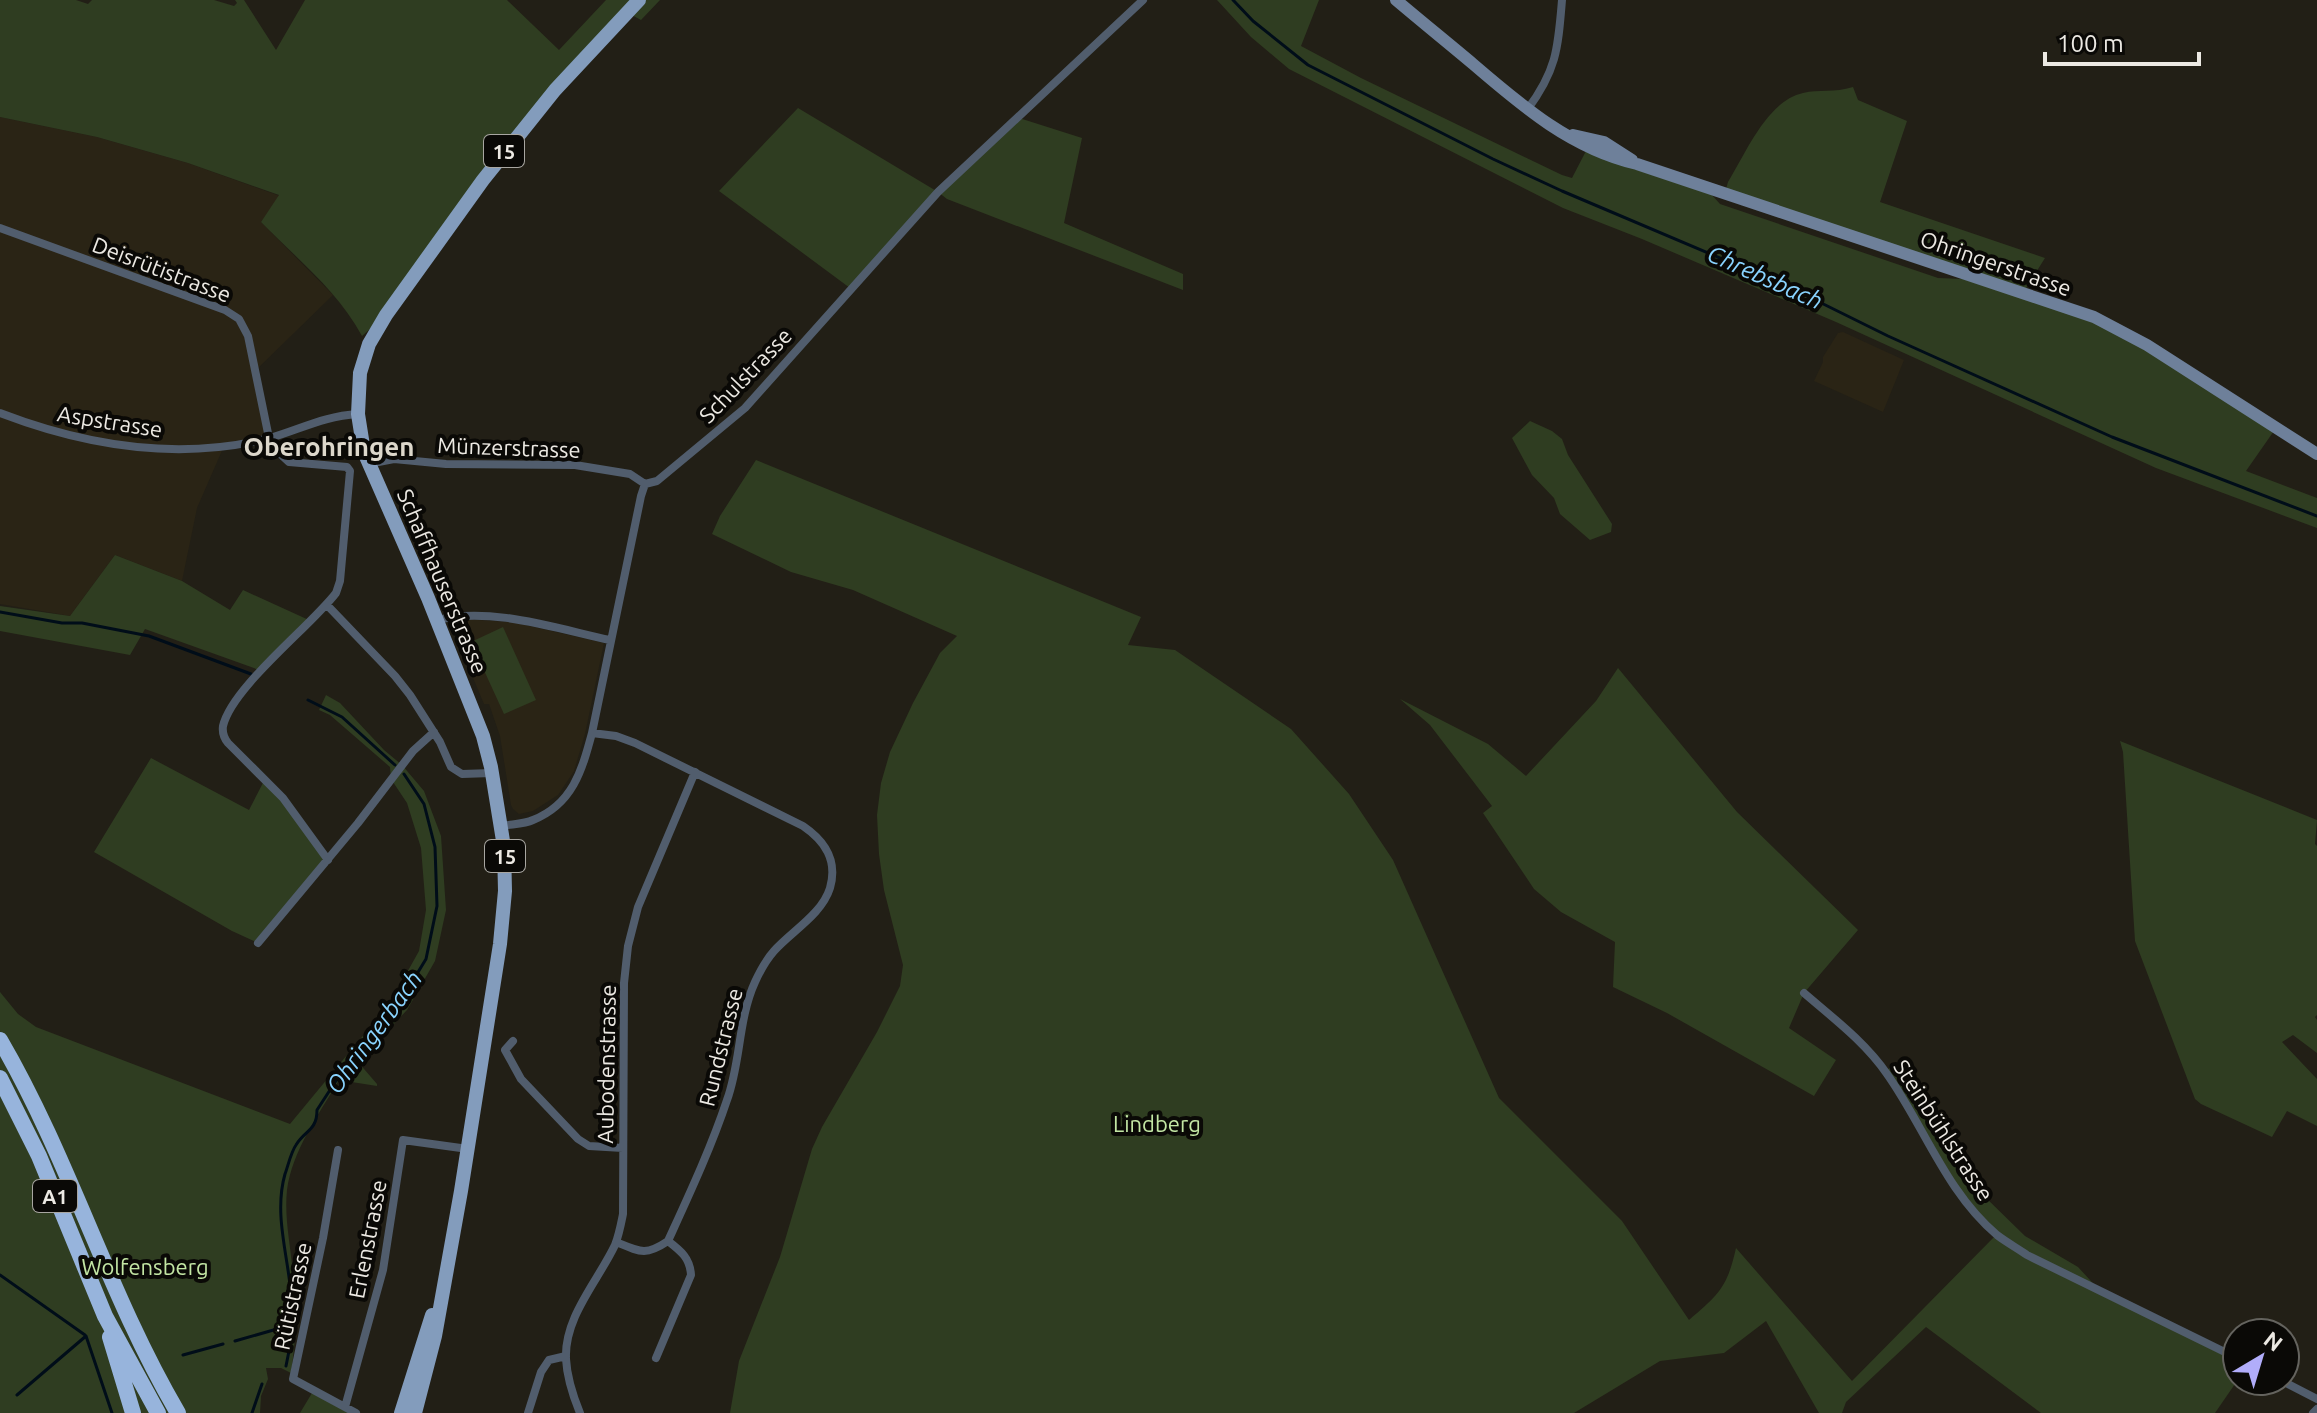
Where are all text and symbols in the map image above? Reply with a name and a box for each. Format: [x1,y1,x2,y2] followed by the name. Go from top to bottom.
[2045,16,2199,66] scale bar
[2057,30,2124,57] text: 100 m
[484,135,524,167] road number: 15
[1917,225,2075,301] street label: Ohringerstrasse
[89,231,235,307] street label: Deisrütistrasse
[1703,240,1827,314] water label: Chrebsbach
[694,323,796,427] street label: Schulstrasse
[56,400,164,442] street label: Aspstrasse
[244,432,414,461] district label: Oberohringen
[437,432,581,462] street label: Münzerstrasse
[393,485,493,677] street label: Schaffhauserstrasse
[485,840,525,872] road number: 15
[320,965,428,1099] water label: Ohringerbach
[592,984,620,1144] street label: Aubodenstrasse
[693,985,747,1109] street label: Rundstrasse
[1889,1055,1999,1205] street label: Steinbühlstrasse
[1113,1111,1201,1136] park label: Lindberg
[343,1178,391,1300] street label: Erlenstrasse
[33,1180,77,1212] road number: A1
[268,1240,316,1352] street label: Rütistrasse
[81,1254,209,1279] park label: Wolfensberg
[2221,1317,2301,1397] north arrow
[2259,1326,2288,1356] text: N

